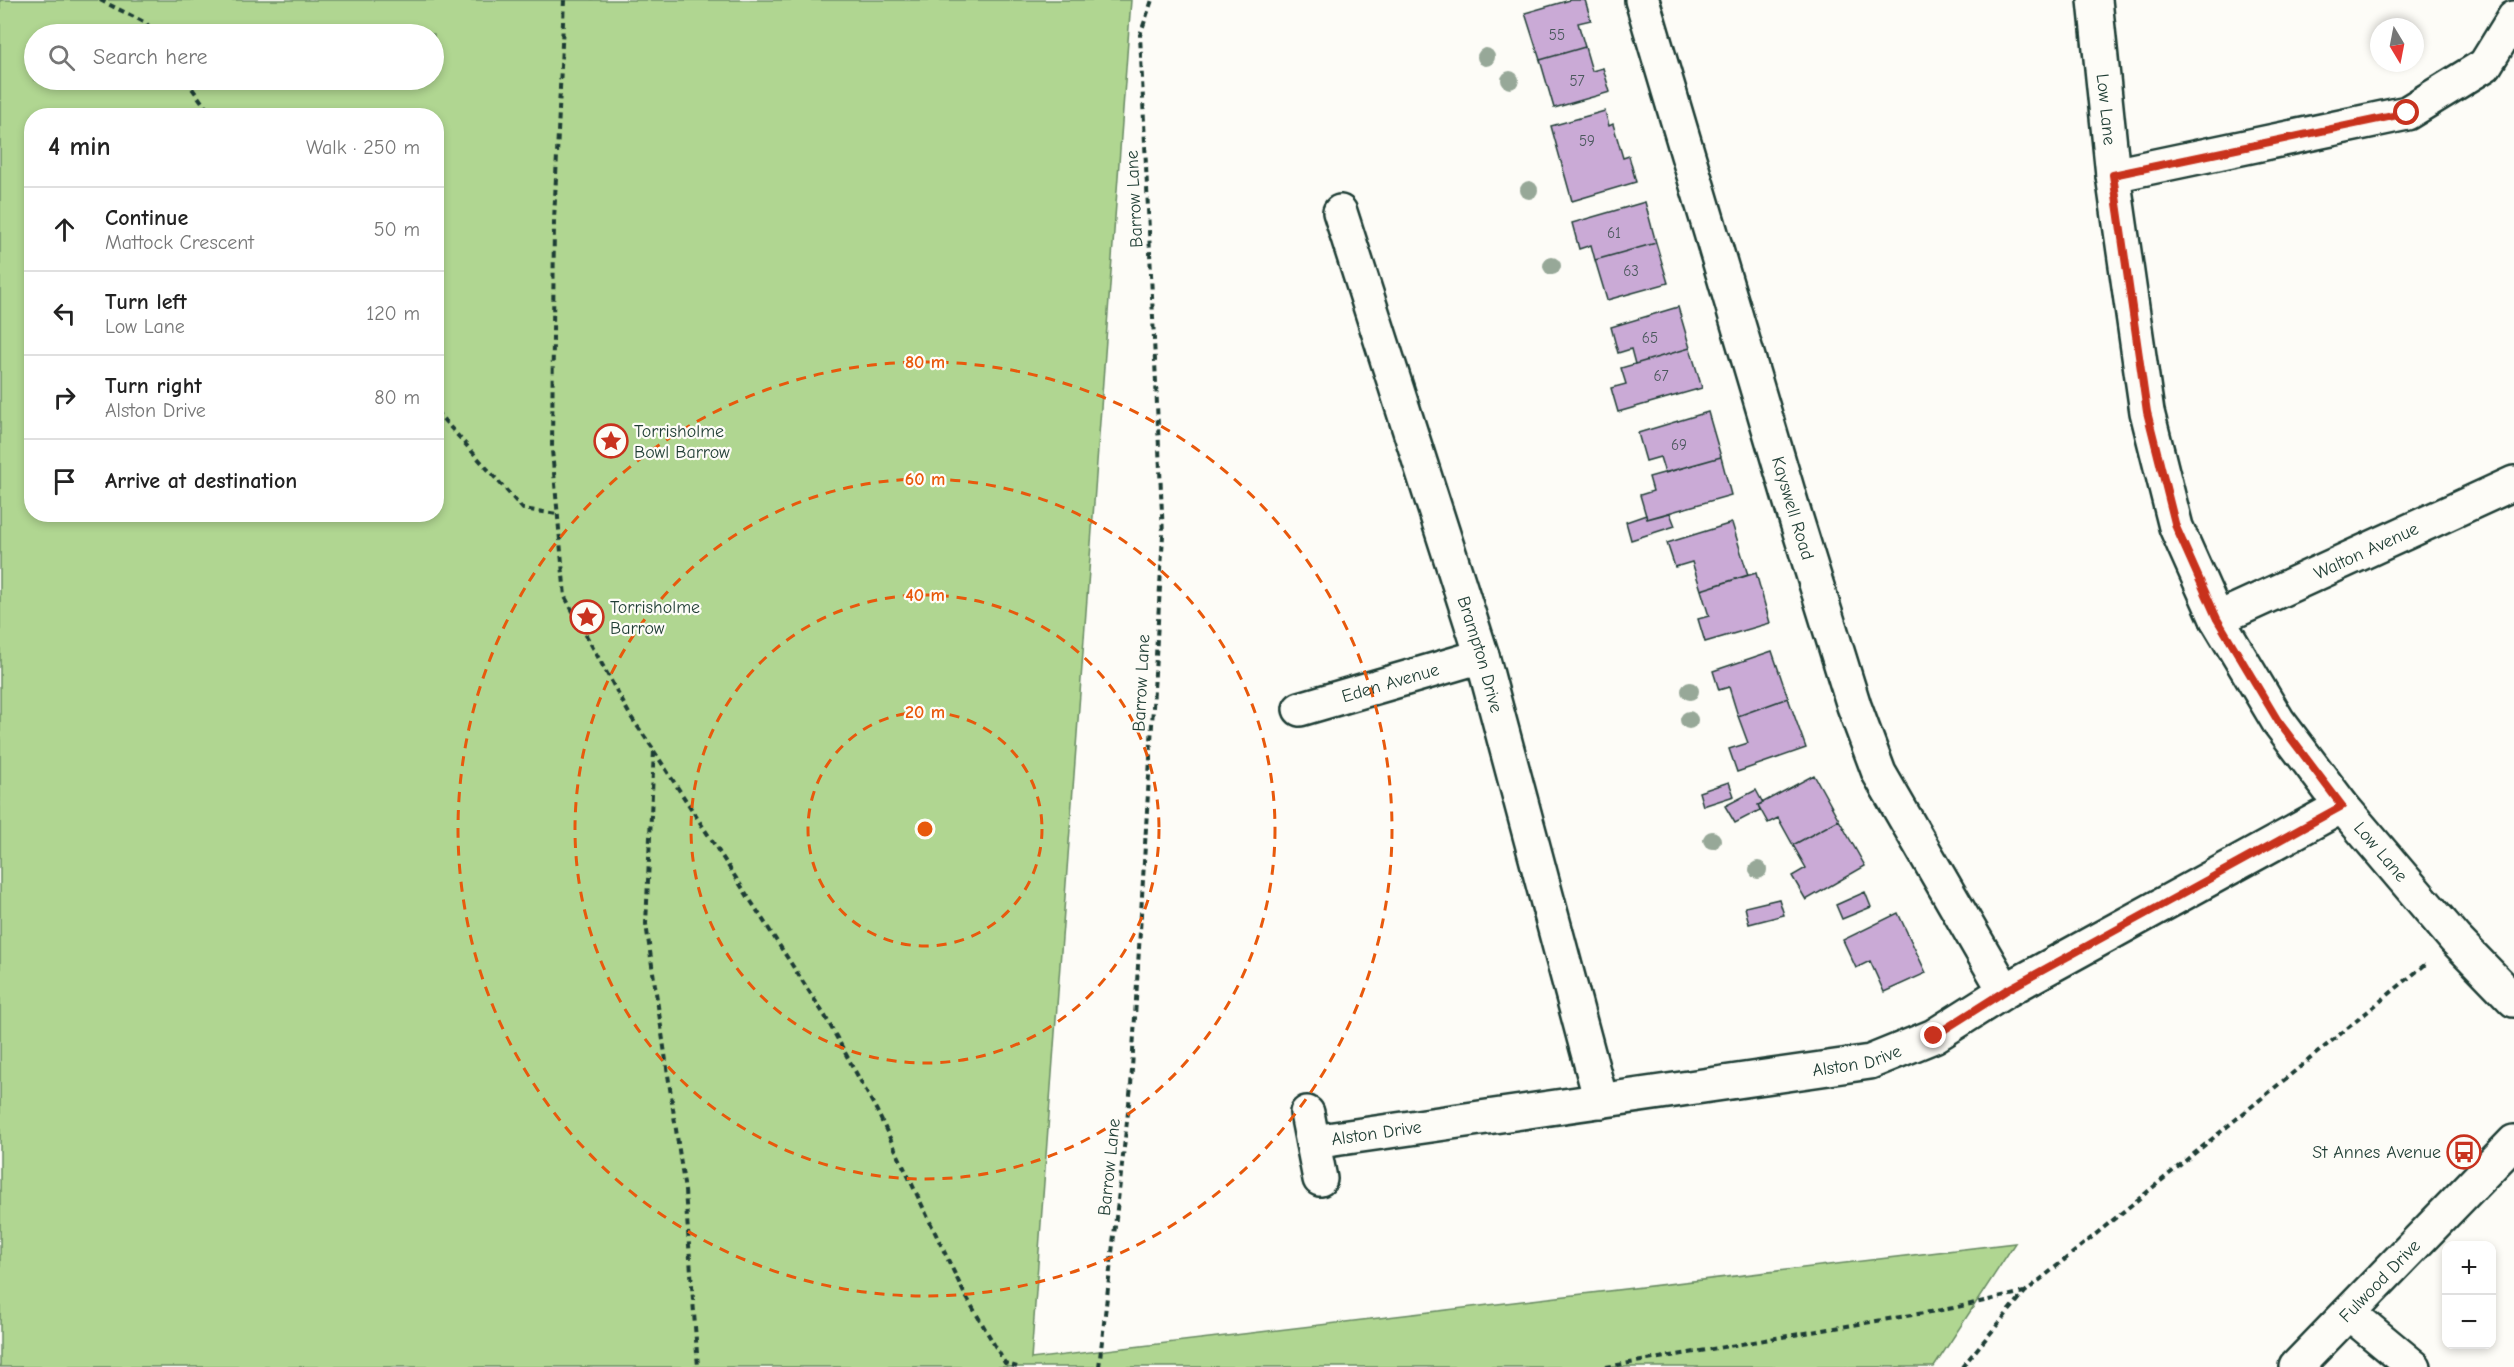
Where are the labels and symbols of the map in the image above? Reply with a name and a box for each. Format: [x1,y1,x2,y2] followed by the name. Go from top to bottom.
[2370,18,2424,72] north arrow
[1549,26,1565,44] house number: 55
[1569,72,1585,90] house number: 57
[2092,73,2120,146] street label: Low Lane
[2393,99,2419,125] route start
[1579,132,1595,150] house number: 59
[1121,150,1148,248] street label: Barrow Lane
[1607,224,1621,242] house number: 61
[1623,262,1639,280] house number: 63
[1642,329,1658,347] house number: 65
[905,352,945,373] text: 80 m
[1653,367,1669,385] house number: 67
[634,421,730,463] place label: Torrisholme Bowl Barrow
[593,423,629,459] place icon: Torrisholme Bowl Barrow
[1671,436,1687,454] house number: 69
[1767,454,1818,563] street label: Kayswell Road
[905,469,945,490] text: 60 m
[2311,518,2422,584] street label: Walton Avenue
[905,585,945,606] text: 40 m
[1453,594,1507,715] street label: Brampton Drive
[610,597,700,639] place label: Torrisholme Barrow
[569,599,605,635] place icon: Torrisholme Barrow
[1128,634,1155,732] street label: Barrow Lane
[1339,659,1441,707] street label: Eden Avenue
[905,702,945,723] text: 20 m
[2349,818,2412,886] street label: Low Lane
[915,819,935,839] centre of rings
[1920,1022,1946,1048] route end
[1811,1040,1904,1081] street label: Alston Drive
[1094,1117,1125,1217] street label: Barrow Lane
[1330,1117,1423,1150] street label: Alston Drive
[2446,1134,2482,1170] bus stop icon: St Annes Avenue
[2312,1142,2441,1163] place label: St Annes Avenue
[2335,1235,2425,1327] street label: Fulwood Drive

